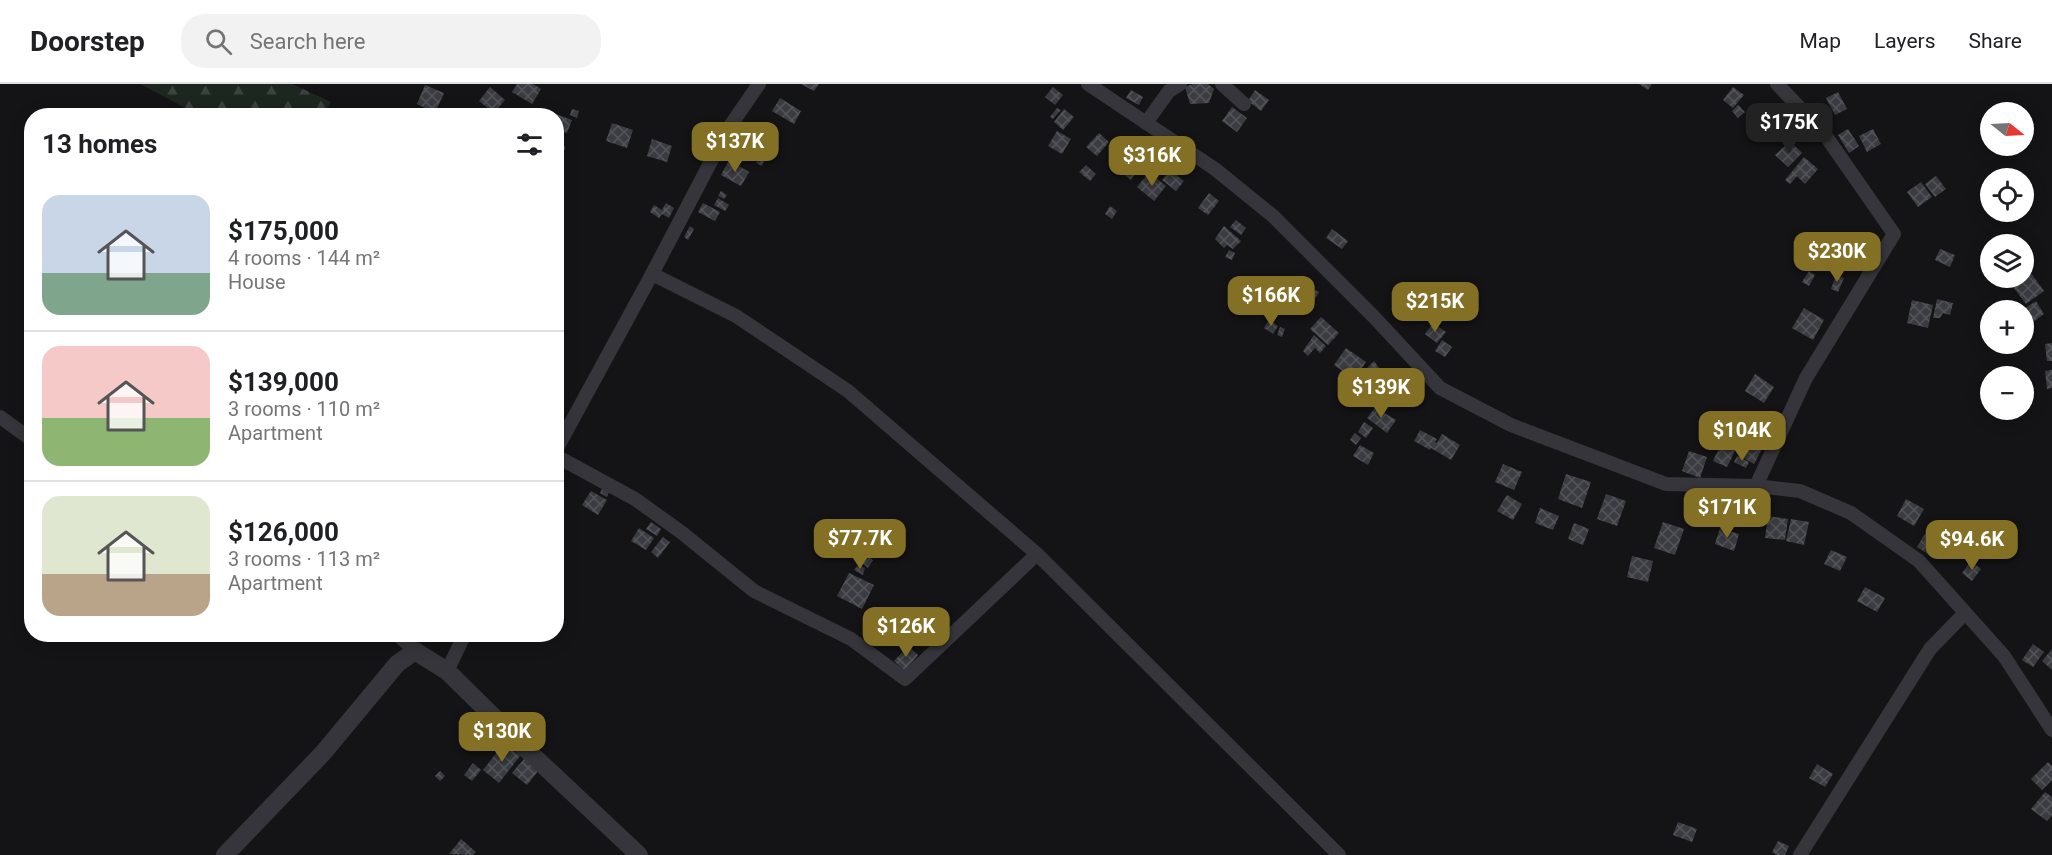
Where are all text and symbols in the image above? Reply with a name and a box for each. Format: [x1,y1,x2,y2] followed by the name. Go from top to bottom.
[181,14,601,68] search box
[30,25,145,58] text: Doorstep
[202,25,235,58] icon: search
[250,29,366,54] text: Search here
[1799,29,1841,53] text: Map
[1874,29,1935,53] text: Layers
[1968,29,2022,53] text: Share
[1980,102,2034,156] north arrow
[1980,102,2034,420] map controls
[1747,103,1831,154] pin: $175K
[1760,110,1818,134] text: $175K
[693,122,777,173] pin: $137K
[513,128,546,161] icon: filters
[42,129,157,159] text: 13 homes
[706,129,764,153] text: $137K
[1110,136,1194,187] pin: $316K
[1123,143,1181,167] text: $316K
[1980,168,2034,222] button: locate
[228,216,339,246] text: $175,000
[90,219,162,291] icon: home
[1795,232,1879,283] pin: $230K
[1980,234,2034,288] button: layers
[1808,239,1866,263] text: $230K
[228,246,380,270] text: 4 rooms · 144 m²
[228,270,286,294] text: House
[1229,276,1313,327] pin: $166K
[1393,282,1477,333] pin: $215K
[1242,283,1300,307] text: $166K
[1406,289,1464,313] text: $215K
[1980,300,2034,354] button: +
[1980,366,2034,420] button: −
[228,367,339,397] text: $139,000
[1339,368,1423,419] pin: $139K
[90,370,162,442] icon: home
[1352,375,1410,399] text: $139K
[228,397,380,421] text: 3 rooms · 110 m²
[1700,411,1784,462] pin: $104K
[1713,418,1771,442] text: $104K
[228,421,323,445] text: Apartment
[1685,488,1769,539] pin: $171K
[1698,495,1756,519] text: $171K
[228,517,339,547] text: $126,000
[811,519,909,570] pin: $77.7K
[90,520,162,592] icon: home
[1923,520,2021,571] pin: $94.6K
[828,526,892,550] text: $77.7K
[1940,527,2004,551] text: $94.6K
[228,547,380,571] text: 3 rooms · 113 m²
[228,571,323,595] text: Apartment
[864,607,948,658] pin: $126K
[877,614,935,638] text: $126K
[460,712,544,763] pin: $130K
[473,719,531,743] text: $130K

